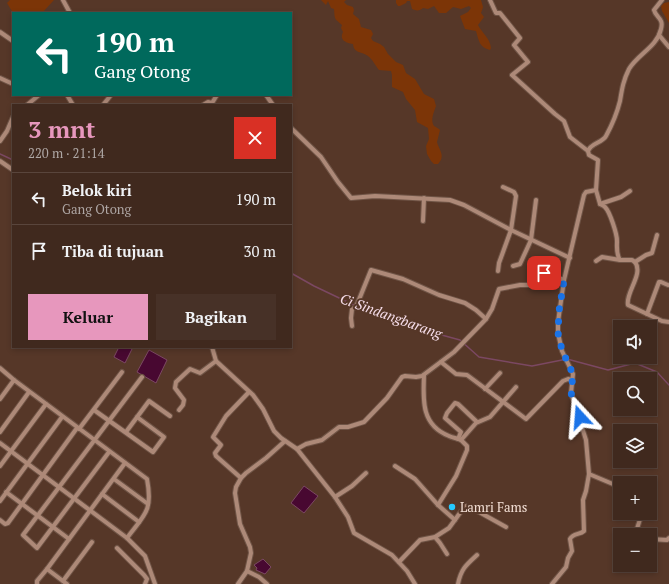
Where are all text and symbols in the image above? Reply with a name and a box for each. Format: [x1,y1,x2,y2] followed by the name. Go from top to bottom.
[94,23,175,60] text: 190 m
[28,28,80,80] icon: left
[94,59,190,83] text: Gang Otong
[28,113,95,145] text: 3 mnt
[234,117,276,159] button: close
[28,144,105,162] text: 220 m · 21:14
[62,180,132,200] text: Belok kiri
[28,188,50,210] icon: left
[235,189,276,209] text: 190 m
[62,200,131,218] text: Gang Otong
[28,240,50,262] icon: arrive
[62,241,164,261] text: Tiba di tujuan
[243,241,276,261] text: 30 m
[527,256,561,290] pin
[533,262,555,284] icon: arrive
[338,288,446,343] water label: Ci Sindangbarang
[28,294,148,340] button: Keluar
[156,294,276,340] button: Bagikan
[613,320,657,572] map controls
[613,320,657,364] button: sound
[613,372,657,416] button: search
[559,396,601,438] position arrow
[613,424,657,468] button: layers
[613,476,657,520] button: +
[460,498,527,516] place label: Lamri Fams
[447,502,457,512] marker: Lamri Fams
[613,528,657,572] button: −

